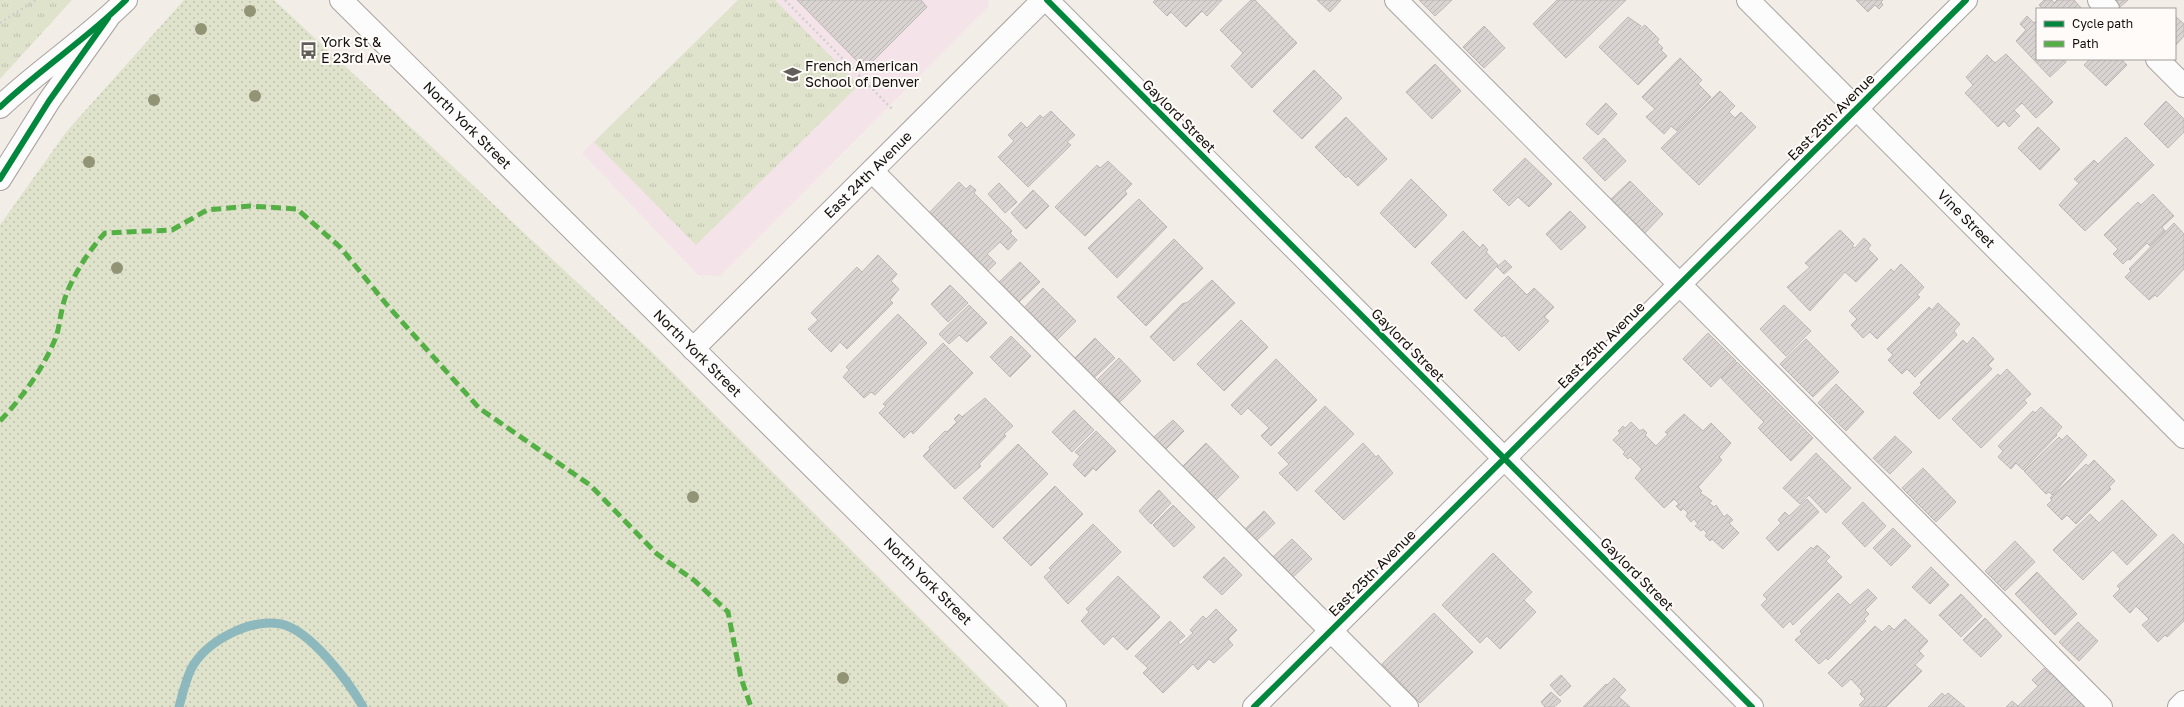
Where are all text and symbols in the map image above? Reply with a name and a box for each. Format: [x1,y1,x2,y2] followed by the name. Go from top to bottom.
[2036,8,2176,60] legend
[2072,16,2133,31] text: Cycle path
[321,33,391,66] place label: York St & E 23rd Ave
[2072,36,2099,51] text: Path
[298,40,318,60] bus stop icon: York St & E 23rd Ave
[805,57,920,90] place label: French American School of Denver
[782,64,802,84] school or university icon: French American School of Denver
[1784,70,1878,164] street label: East 25th Avenue
[1139,75,1220,156] street label: Gaylord Street
[420,78,515,172] street label: North York Street
[820,127,915,221] street label: East 24th Avenue
[1934,186,1999,251] street label: Vine Street
[1554,298,1648,392] street label: East 25th Avenue
[1368,304,1449,385] street label: Gaylord Street
[650,306,746,400] street label: North York Street
[1325,526,1419,620] street label: East 25th Avenue
[1597,533,1678,614] street label: Gaylord Street
[881,534,976,628] street label: North York Street

